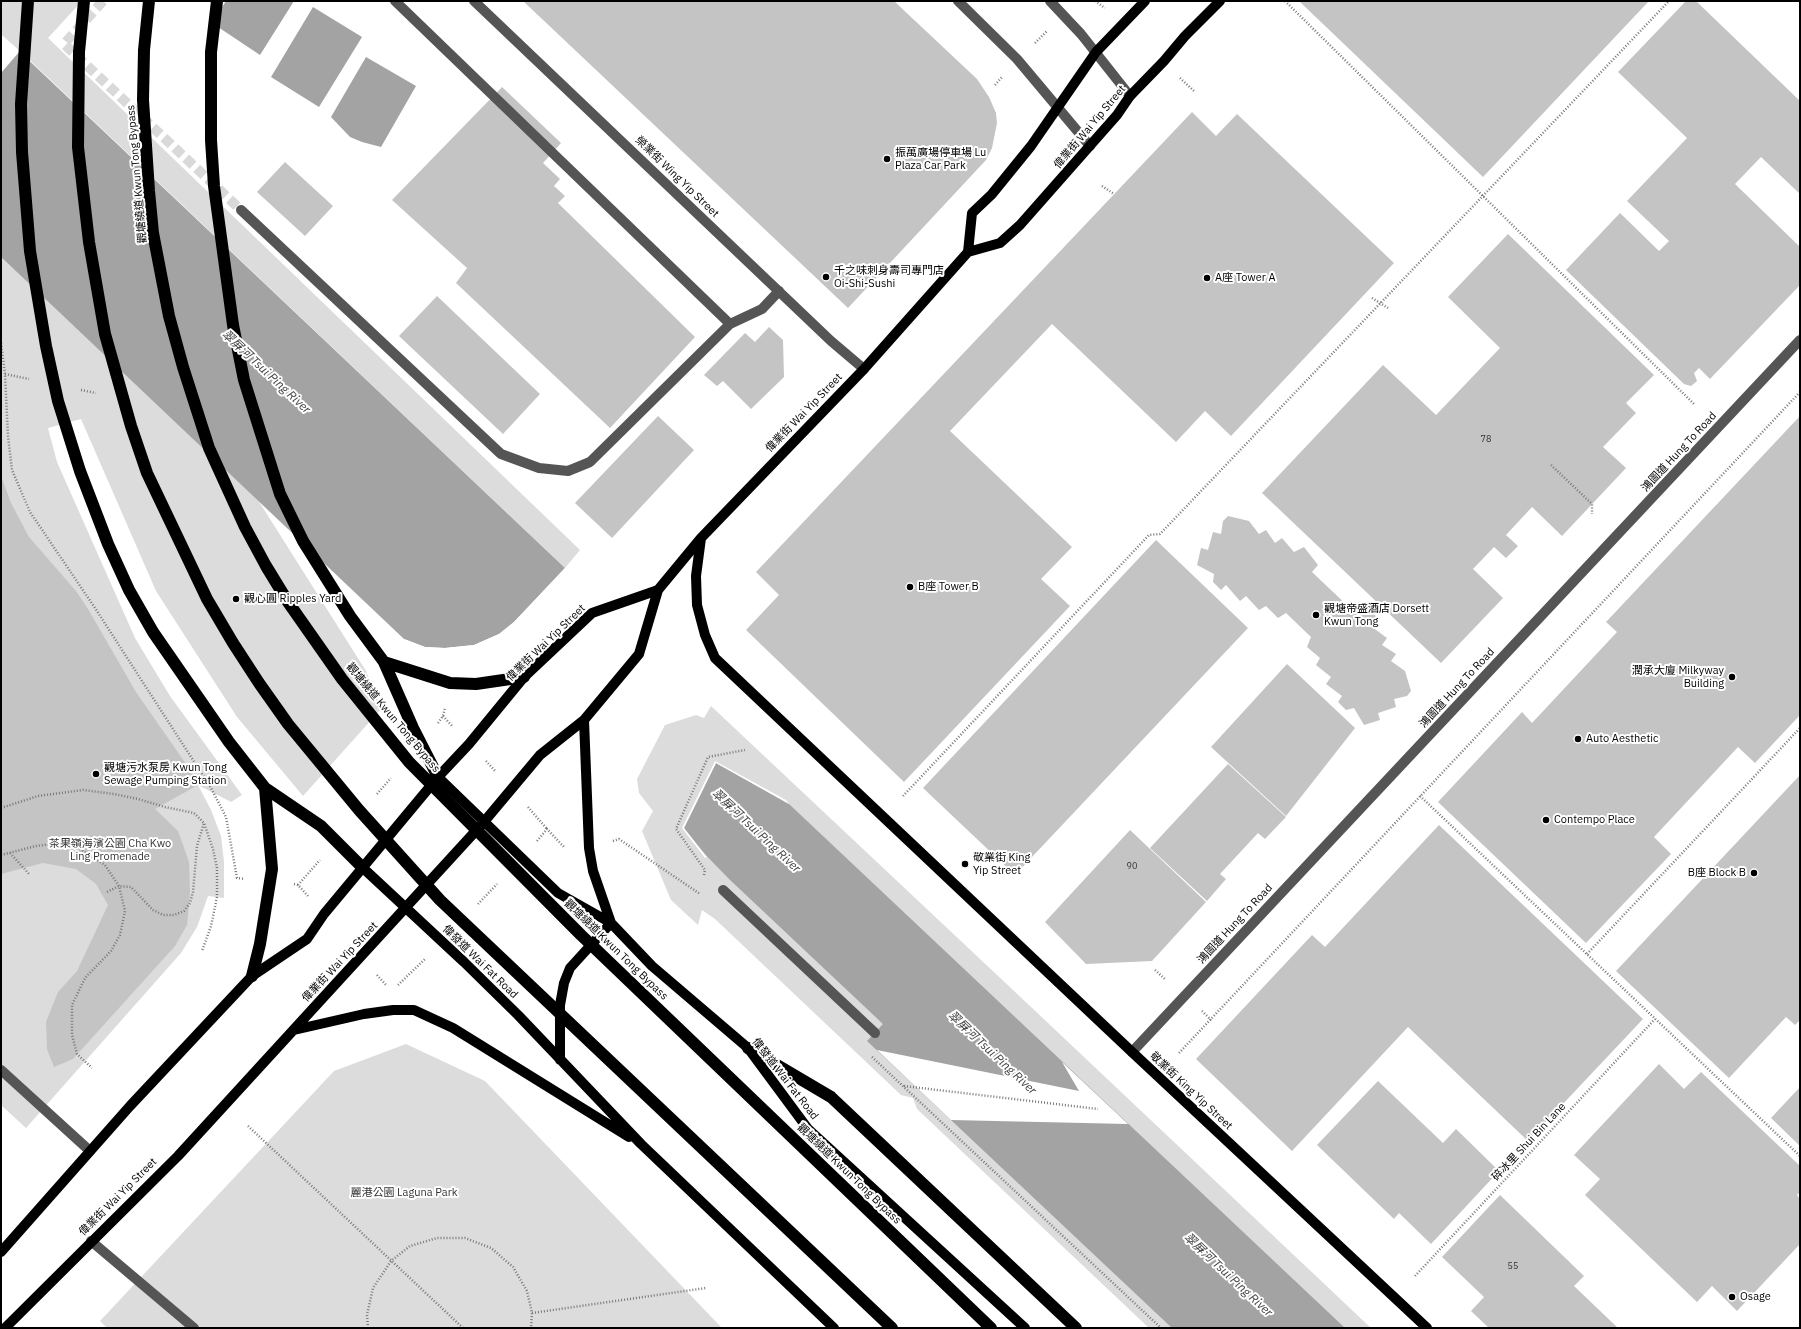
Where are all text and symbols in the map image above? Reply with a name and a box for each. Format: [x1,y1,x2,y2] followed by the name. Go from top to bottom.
[1051,83,1129,171] street label: 偉業街 Wai Yip Street
[124,104,150,244] street label: 觀塘繞道 Kwun Tong Bypass
[632,134,722,220] street label: 榮業街 Wing Yip Street
[895,146,986,172] place label: 振萬廣場停車場 Lu Plaza Car Park
[882,154,892,164] marker: 振萬廣場停車場 Lu Plaza Car Park
[834,264,944,290] place label: 千之味刺身壽司專門店 Oi-Shi-Sushi
[1215,271,1275,285] place label: A座 Tower A
[821,272,831,282] marker: 千之味刺身壽司專門店 Oi-Shi-Sushi
[1202,273,1212,283] marker: A座 Tower A
[219,327,313,417] water label: 翠屏河 Tsui Ping River
[763,371,845,455] street label: 偉業街 Wai Yip Street
[1639,410,1719,494] street label: 鴻圖道 Hung To Road
[1481,434,1491,444] house number: 78
[918,580,979,594] place label: B座 Tower B
[905,582,915,592] marker: B座 Tower B
[244,592,341,606] place label: 觀心圓 Ripples Yard
[231,594,241,604] marker: 觀心圓 Ripples Yard
[504,602,588,684] street label: 偉業街 Wai Yip Street
[1324,602,1429,628] place label: 觀塘帝盛酒店 Dorsett Kwun Tong
[1311,610,1321,620] marker: 觀塘帝盛酒店 Dorsett Kwun Tong
[1417,646,1497,730] street label: 鴻圖道 Hung To Road
[343,661,443,775] street label: 觀塘繞道 Kwun Tong Bypass
[1632,664,1724,690] place label: 潤承大廈 Milkyway Building
[1727,672,1737,682] marker: 潤承大廈 Milkyway Building
[1586,732,1659,746] place label: Auto Aesthetic
[1573,734,1583,744] marker: Auto Aesthetic
[104,761,227,787] place label: 觀塘污水泵房 Kwun Tong Sewage Pumping Station
[91,769,101,779] marker: 觀塘污水泵房 Kwun Tong Sewage Pumping Station
[709,786,803,876] water label: 翠屏河 Tsui Ping River
[1554,813,1635,827] place label: Contempo Place
[1541,815,1551,825] marker: Contempo Place
[49,837,171,863] park label: 茶果嶺海濱公園 Cha Kwo Ling Promenade
[973,851,1030,877] place label: 敬業街 King Yip Street
[960,859,970,869] marker: 敬業街 King Yip Street
[1127,861,1137,871] house number: 90
[1688,866,1746,880] place label: B座 Block B
[1749,868,1759,878] marker: B座 Block B
[1195,882,1275,966] street label: 鴻圖道 Hung To Road
[561,897,671,1003] street label: 觀塘繞道 Kwun Tong Bypass
[299,919,381,1005] street label: 偉業街 Wai Yip Street
[440,923,520,1001] street label: 偉發道 Wai Fat Road
[945,1008,1039,1098] water label: 翠屏河 Tsui Ping River
[749,1036,821,1122] street label: 偉發道 Wai Fat Road
[1147,1049,1235,1133] street label: 敬業街 King Yip Street
[1489,1100,1569,1184] street label: 碎冰里 Shui Bin Lane
[794,1121,904,1227] street label: 觀塘繞道 Kwun Tong Bypass
[76,1155,160,1239] street label: 偉業街 Wai Yip Street
[351,1186,457,1200] park label: 麗港公園 Laguna Park
[1181,1230,1275,1320] water label: 翠屏河 Tsui Ping River
[1508,1261,1518,1271] house number: 55
[1740,1290,1771,1304] place label: Osage
[1727,1292,1737,1302] marker: Osage

